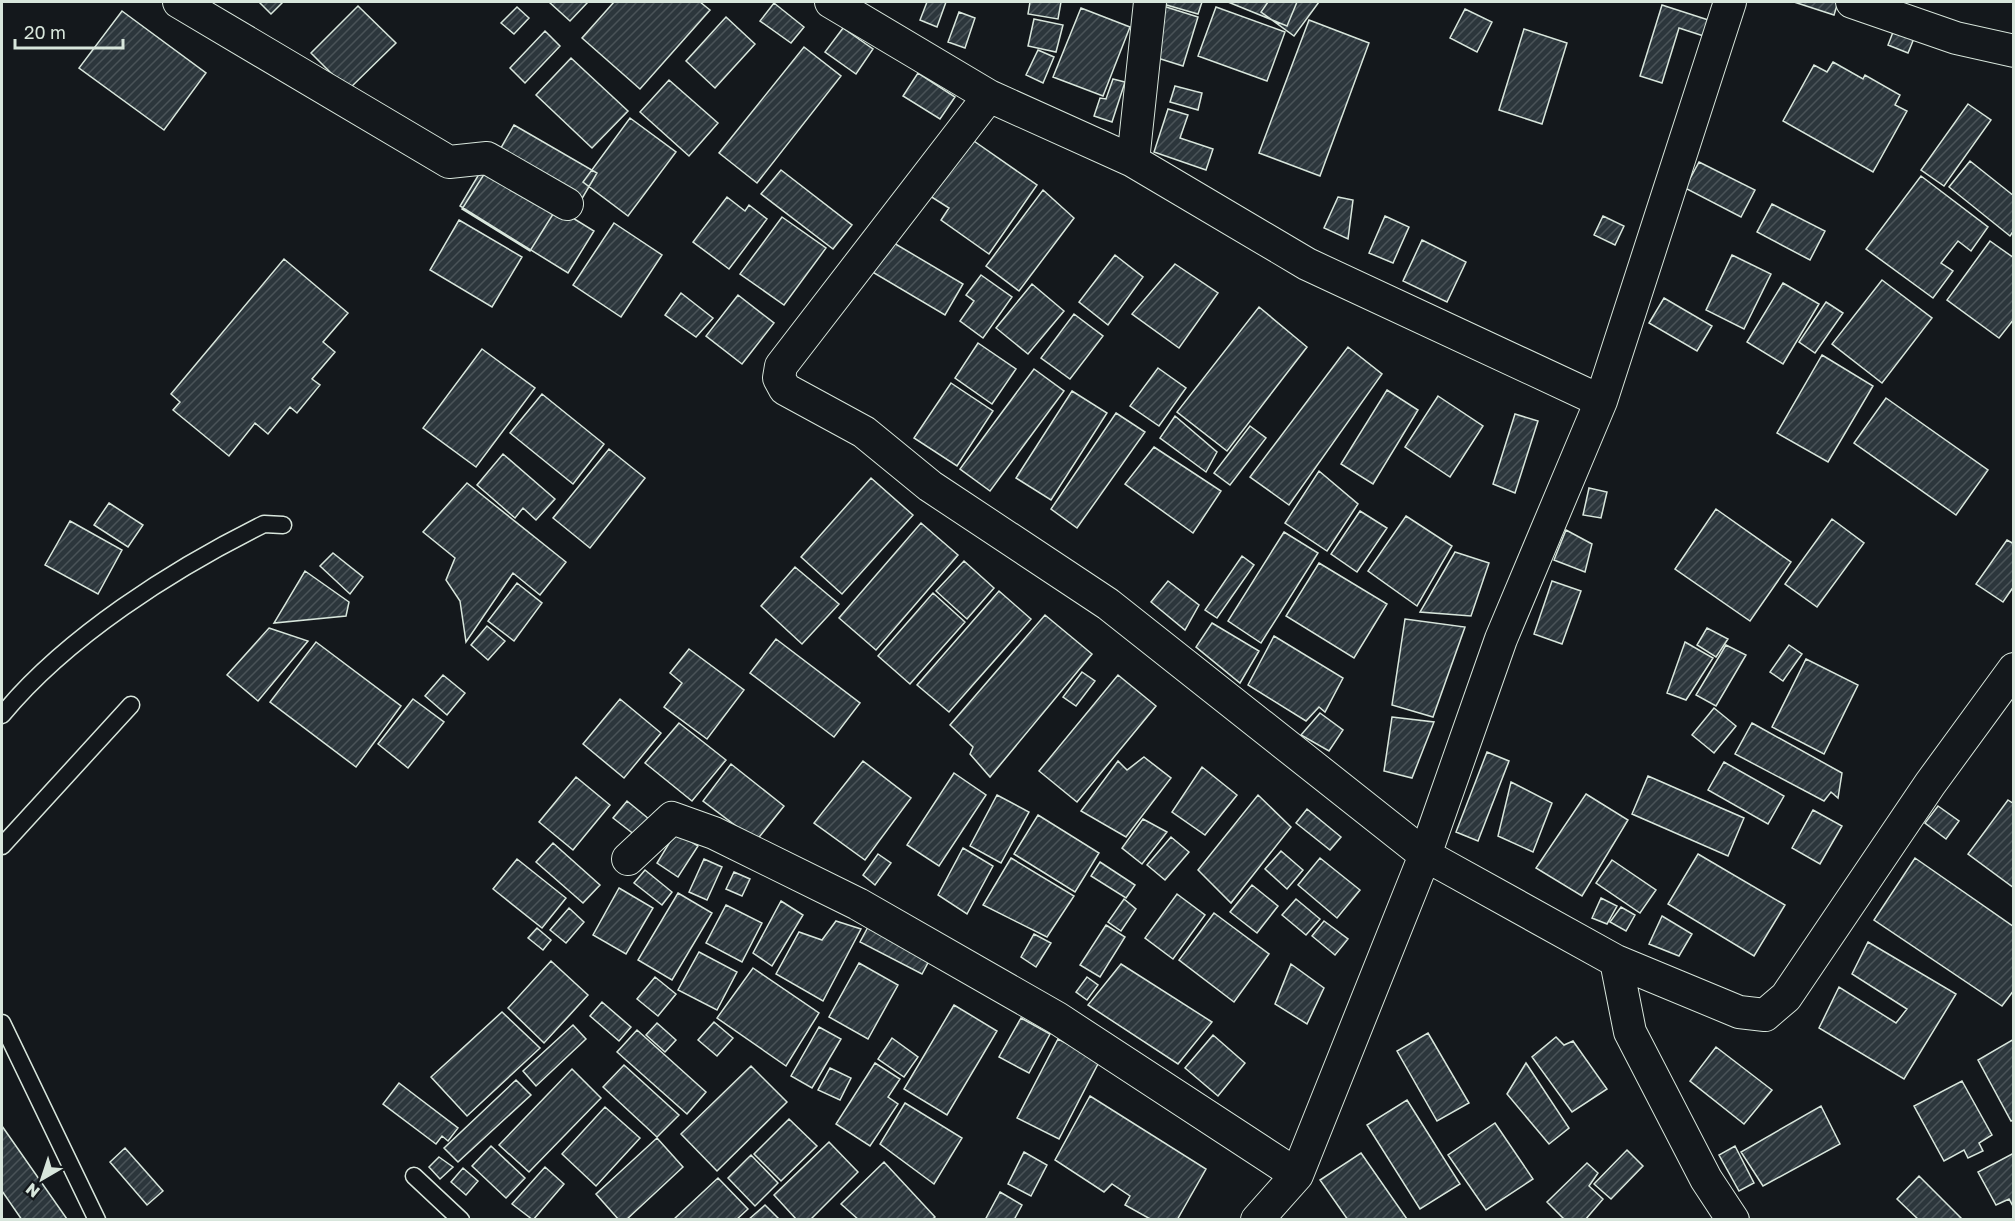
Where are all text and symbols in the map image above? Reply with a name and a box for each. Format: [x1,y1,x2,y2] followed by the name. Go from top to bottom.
[15,12,123,50] scale bar
[24,21,66,43] text: 20 m
[12,1149,72,1209] north arrow
[22,1179,44,1202] text: N

